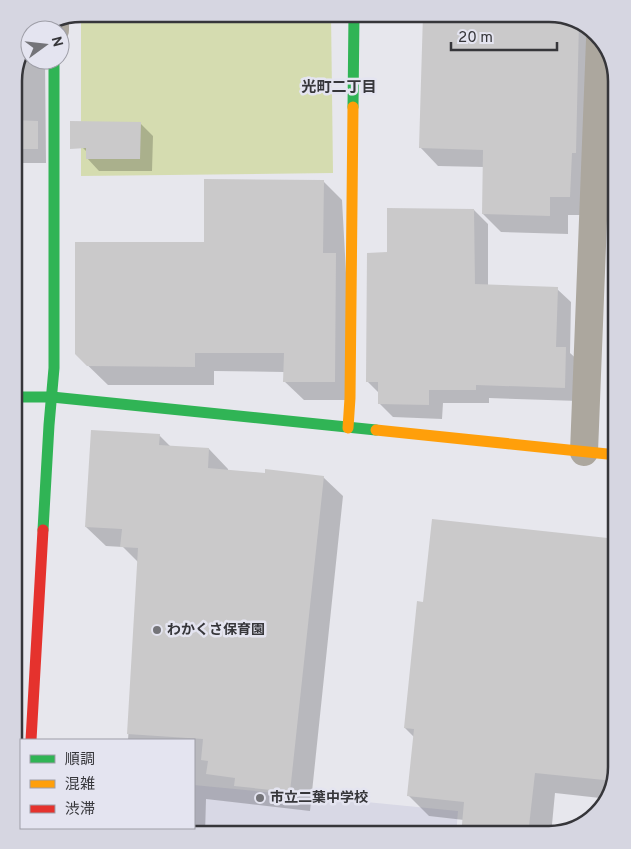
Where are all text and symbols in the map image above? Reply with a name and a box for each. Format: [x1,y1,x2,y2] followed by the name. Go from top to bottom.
[20,20,70,70] north arrow
[451,20,557,52] scale bar
[458,29,493,48] text: 20 m
[47,35,66,49] text: N
[301,79,377,98] district label: 光町二丁目
[167,622,265,639] place label: わかくさ保育園
[151,624,163,636] marker: わかくさ保育園
[20,739,195,829] legend
[65,751,95,770] text: 順調
[65,776,95,795] text: 混雑
[270,790,368,807] place label: 市立二葉中学校
[254,792,266,804] marker: 市立二葉中学校
[65,801,95,820] text: 渋滞

